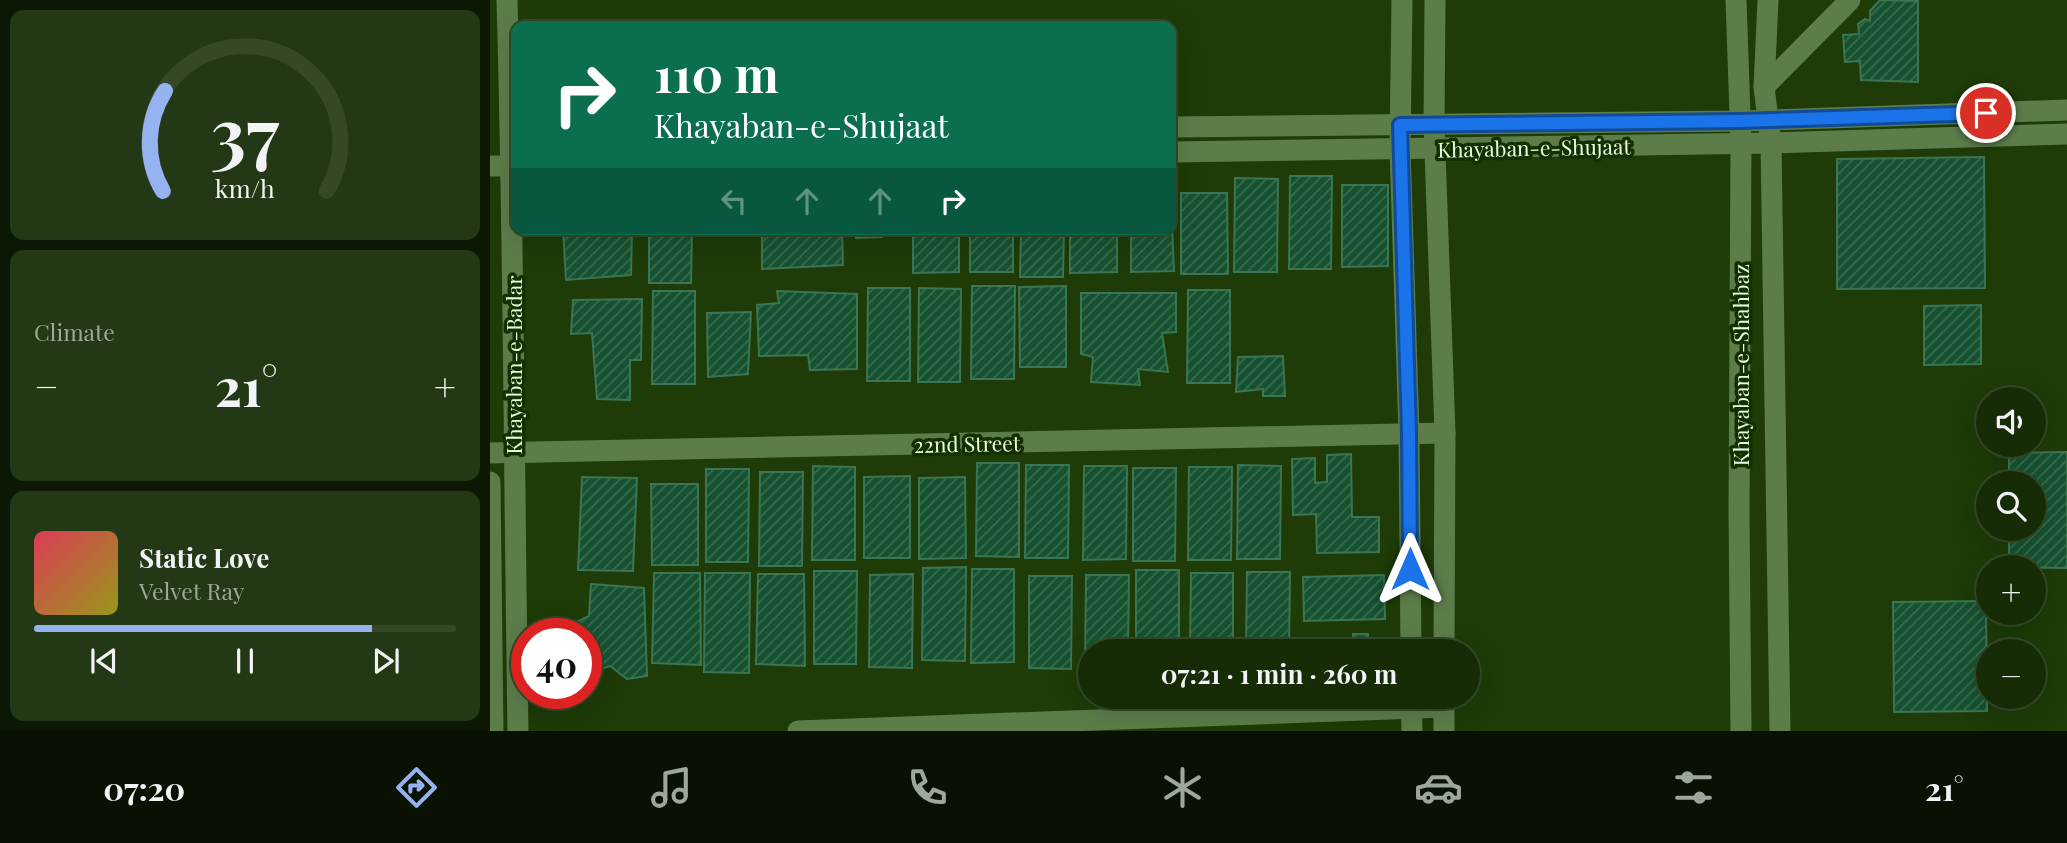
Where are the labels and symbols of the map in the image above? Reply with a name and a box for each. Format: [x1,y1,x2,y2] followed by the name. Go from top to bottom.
[1956,83,2016,143] pin
[1437,131,1631,163] street label: Khayaban-e-Shujaat
[1726,264,1754,466] street label: Khayaban-e-Shahbaz
[499,275,527,455] street label: Khayaban-e-Badar
[914,428,1021,458] street label: 22nd Street
[1373,532,1447,606] position arrow
[511,618,602,709] speed limit sign: 40

